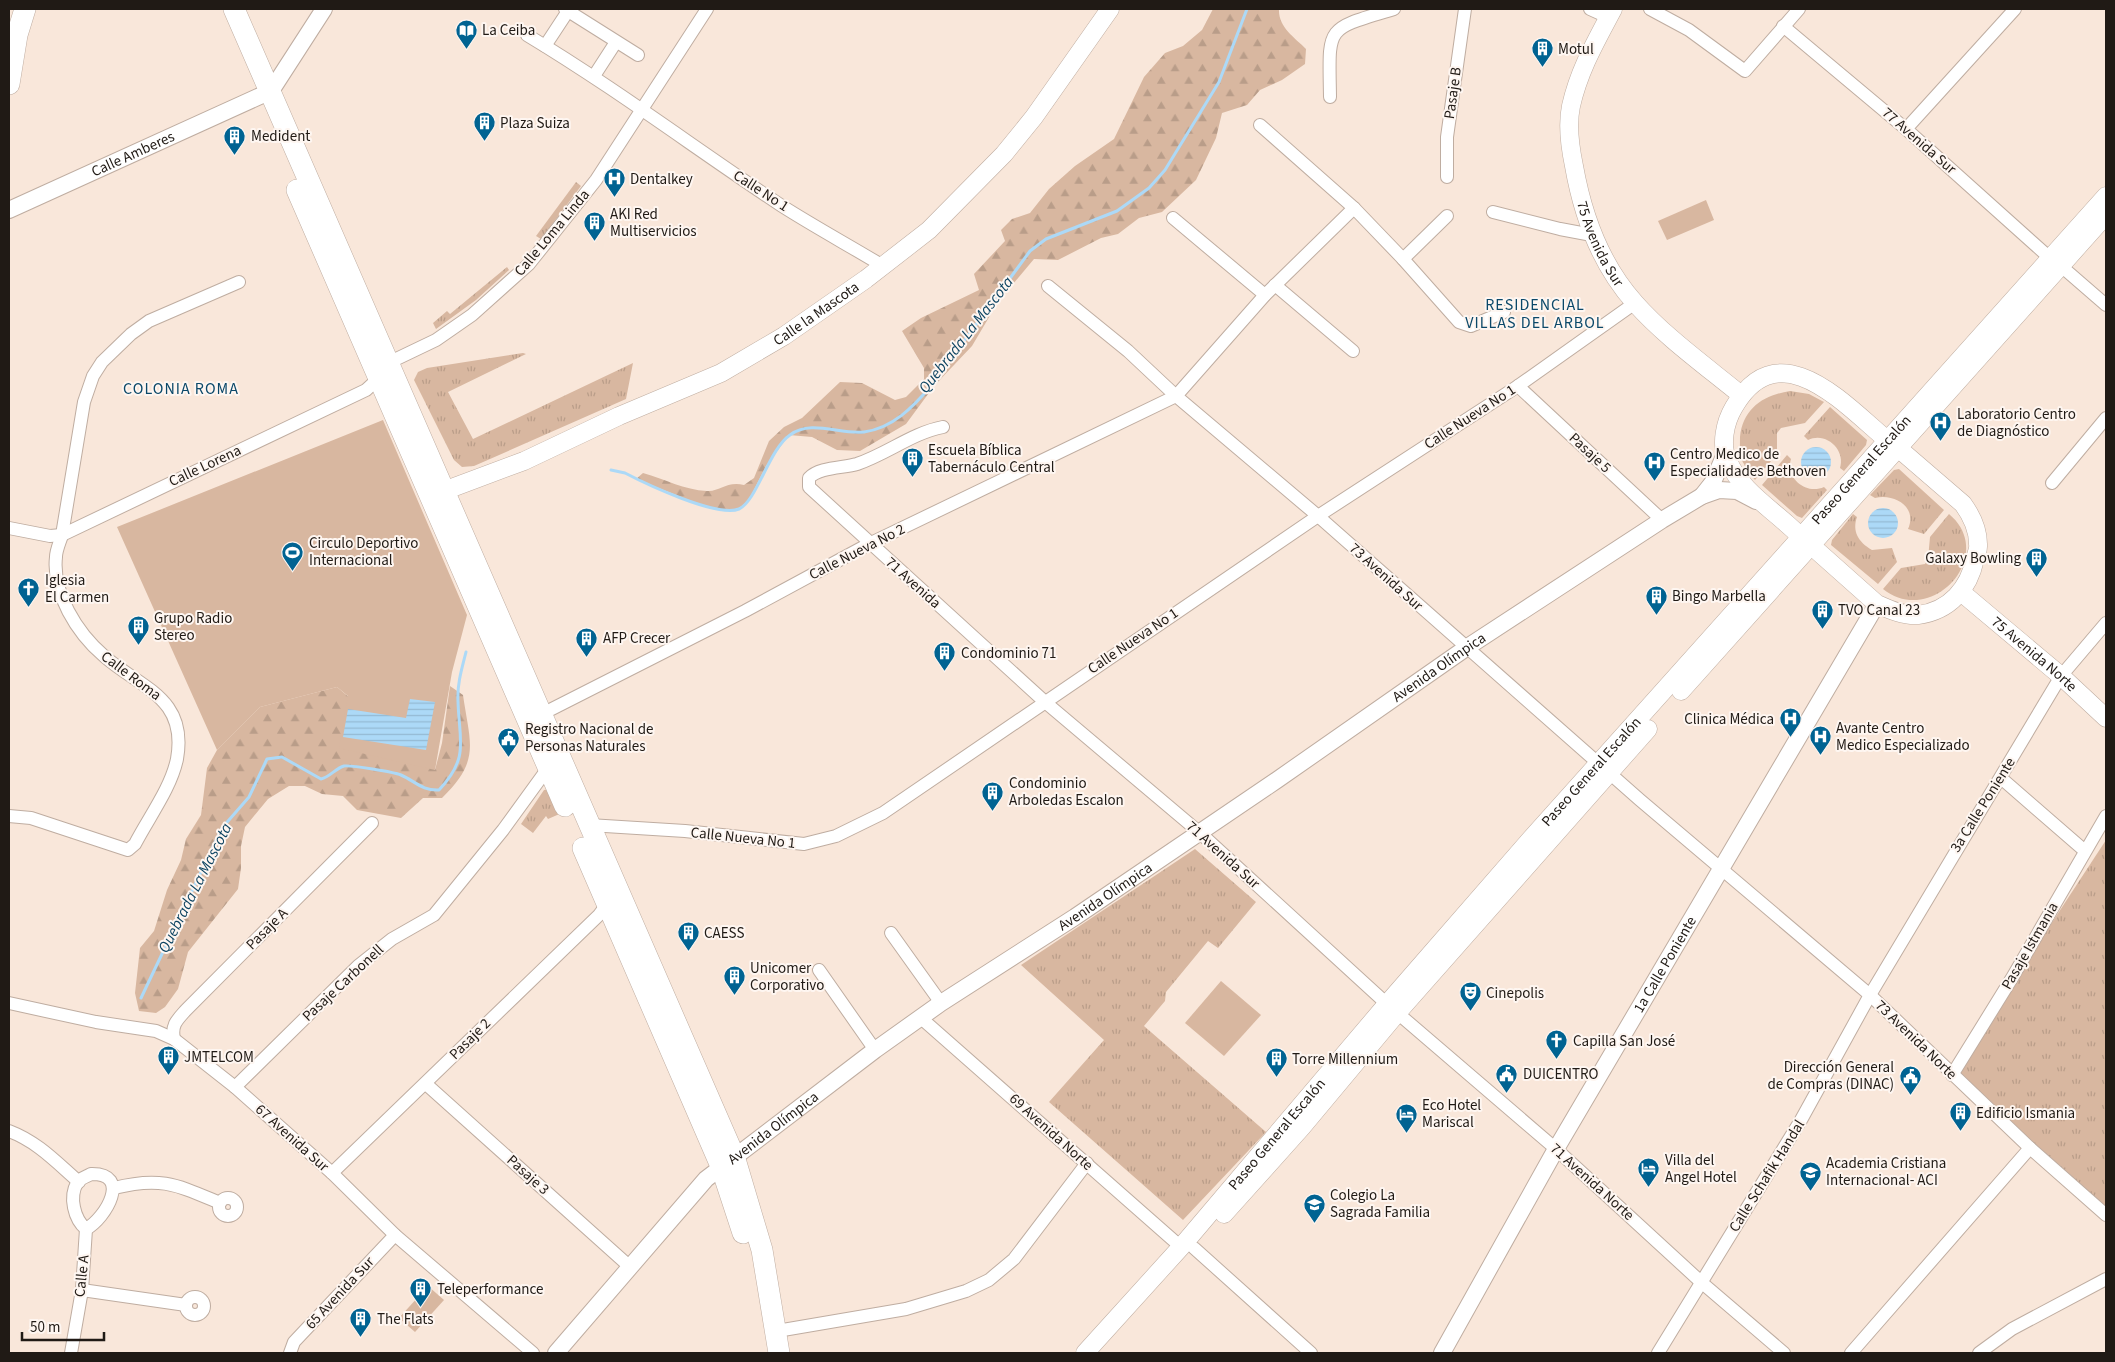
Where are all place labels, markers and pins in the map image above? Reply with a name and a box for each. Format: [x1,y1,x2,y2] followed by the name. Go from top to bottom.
[454,18,478,49] library icon: La Ceiba
[482,20,535,41] place label: La Ceiba
[1530,37,1554,68] building icon: Motul
[1558,39,1594,60] place label: Motul
[472,111,496,142] building icon: Plaza Suiza
[500,113,570,134] place label: Plaza Suiza
[223,124,247,155] building icon: Medident
[251,126,310,147] place label: Medident
[602,167,626,198] hospital icon: Dentalkey
[630,169,693,190] place label: Dentalkey
[610,204,697,242] place label: AKI Red Multiservicios
[582,211,606,242] building icon: AKI Red Multiservicios
[1957,404,2076,442] place label: Laboratorio Centro de Diagnóstico
[1929,411,1953,442] hospital icon: Laboratorio Centro de Diagnóstico
[928,440,1055,478] place label: Escuela Bíblica Tabernáculo Central
[1670,444,1827,482] place label: Centro Medico de Especialidades Bethoven
[900,447,924,478] building icon: Escuela Bíblica Tabernáculo Central
[1642,451,1666,482] hospital icon: Centro Medico de Especialidades Bethoven
[309,533,418,571] place label: Circulo Deportivo Internacional
[281,540,305,571] sports icon: Circulo Deportivo Internacional
[2025,546,2049,577] building icon: Galaxy Bowling
[1925,548,2021,569] place label: Galaxy Bowling
[45,570,109,608] place label: Iglesia El Carmen
[17,577,41,608] church icon: Iglesia El Carmen
[1644,584,1668,615] building icon: Bingo Marbella
[1672,586,1766,607] place label: Bingo Marbella
[1810,598,1834,629] building icon: TVO Canal 23
[1838,600,1920,621] place label: TVO Canal 23
[154,608,232,646] place label: Grupo Radio Stereo
[126,615,150,646] building icon: Grupo Radio Stereo
[575,626,599,657] building icon: AFP Crecer
[603,628,671,649] place label: AFP Crecer
[933,641,957,672] building icon: Condominio 71
[961,643,1056,664] place label: Condominio 71
[1778,707,1802,738] hospital icon: Clinica Médica
[1684,709,1774,730] place label: Clinica Médica
[1836,718,1970,756] place label: Avante Centro Medico Especializado
[525,719,653,757] place label: Registro Nacional de Personas Naturales
[1808,725,1832,756] hospital icon: Avante Centro Medico Especializado
[497,726,521,757] public building icon: Registro Nacional de Personas Naturales
[1009,773,1124,811] place label: Condominio Arboledas Escalon
[981,780,1005,811] building icon: Condominio Arboledas Escalon
[676,921,700,952] building icon: CAESS
[704,923,744,944] place label: CAESS
[750,958,824,996] place label: Unicomer Corporativo
[722,965,746,996] building icon: Unicomer Corporativo
[1458,981,1482,1012] theatre icon: Cinepolis
[1486,983,1544,1004] place label: Cinepolis
[1545,1029,1569,1060] church icon: Capilla San José
[1573,1031,1675,1052] place label: Capilla San José
[156,1045,180,1076] building icon: JMTELCOM
[184,1047,254,1068] place label: JMTELCOM
[1264,1047,1288,1078] building icon: Torre Millennium
[1292,1049,1398,1070] place label: Torre Millennium
[1768,1057,1894,1095] place label: Dirección General de Compras (DINAC)
[1495,1062,1519,1093] public building icon: DUICENTRO
[1523,1064,1599,1085] place label: DUICENTRO
[1898,1064,1922,1095] public building icon: Dirección General de Compras (DINAC)
[1422,1095,1481,1133] place label: Eco Hotel Mariscal
[1948,1101,1972,1132] building icon: Edificio Ismania
[1394,1102,1418,1133] hotel icon: Eco Hotel Mariscal
[1976,1103,2075,1124] place label: Edificio Ismania
[1665,1150,1737,1188] place label: Villa del Angel Hotel
[1826,1153,1946,1191] place label: Academia Cristiana Internacional- ACI
[1637,1157,1661,1188] hotel icon: Villa del Angel Hotel
[1798,1160,1822,1191] school or university icon: Academia Cristiana Internacional- ACI
[1330,1185,1430,1223] place label: Colegio La Sagrada Familia
[1302,1192,1326,1223] school or university icon: Colegio La Sagrada Familia
[409,1277,433,1308] building icon: Teleperformance
[437,1279,543,1300] place label: Teleperformance
[349,1307,373,1338] building icon: The Flats
[377,1309,433,1330] place label: The Flats

